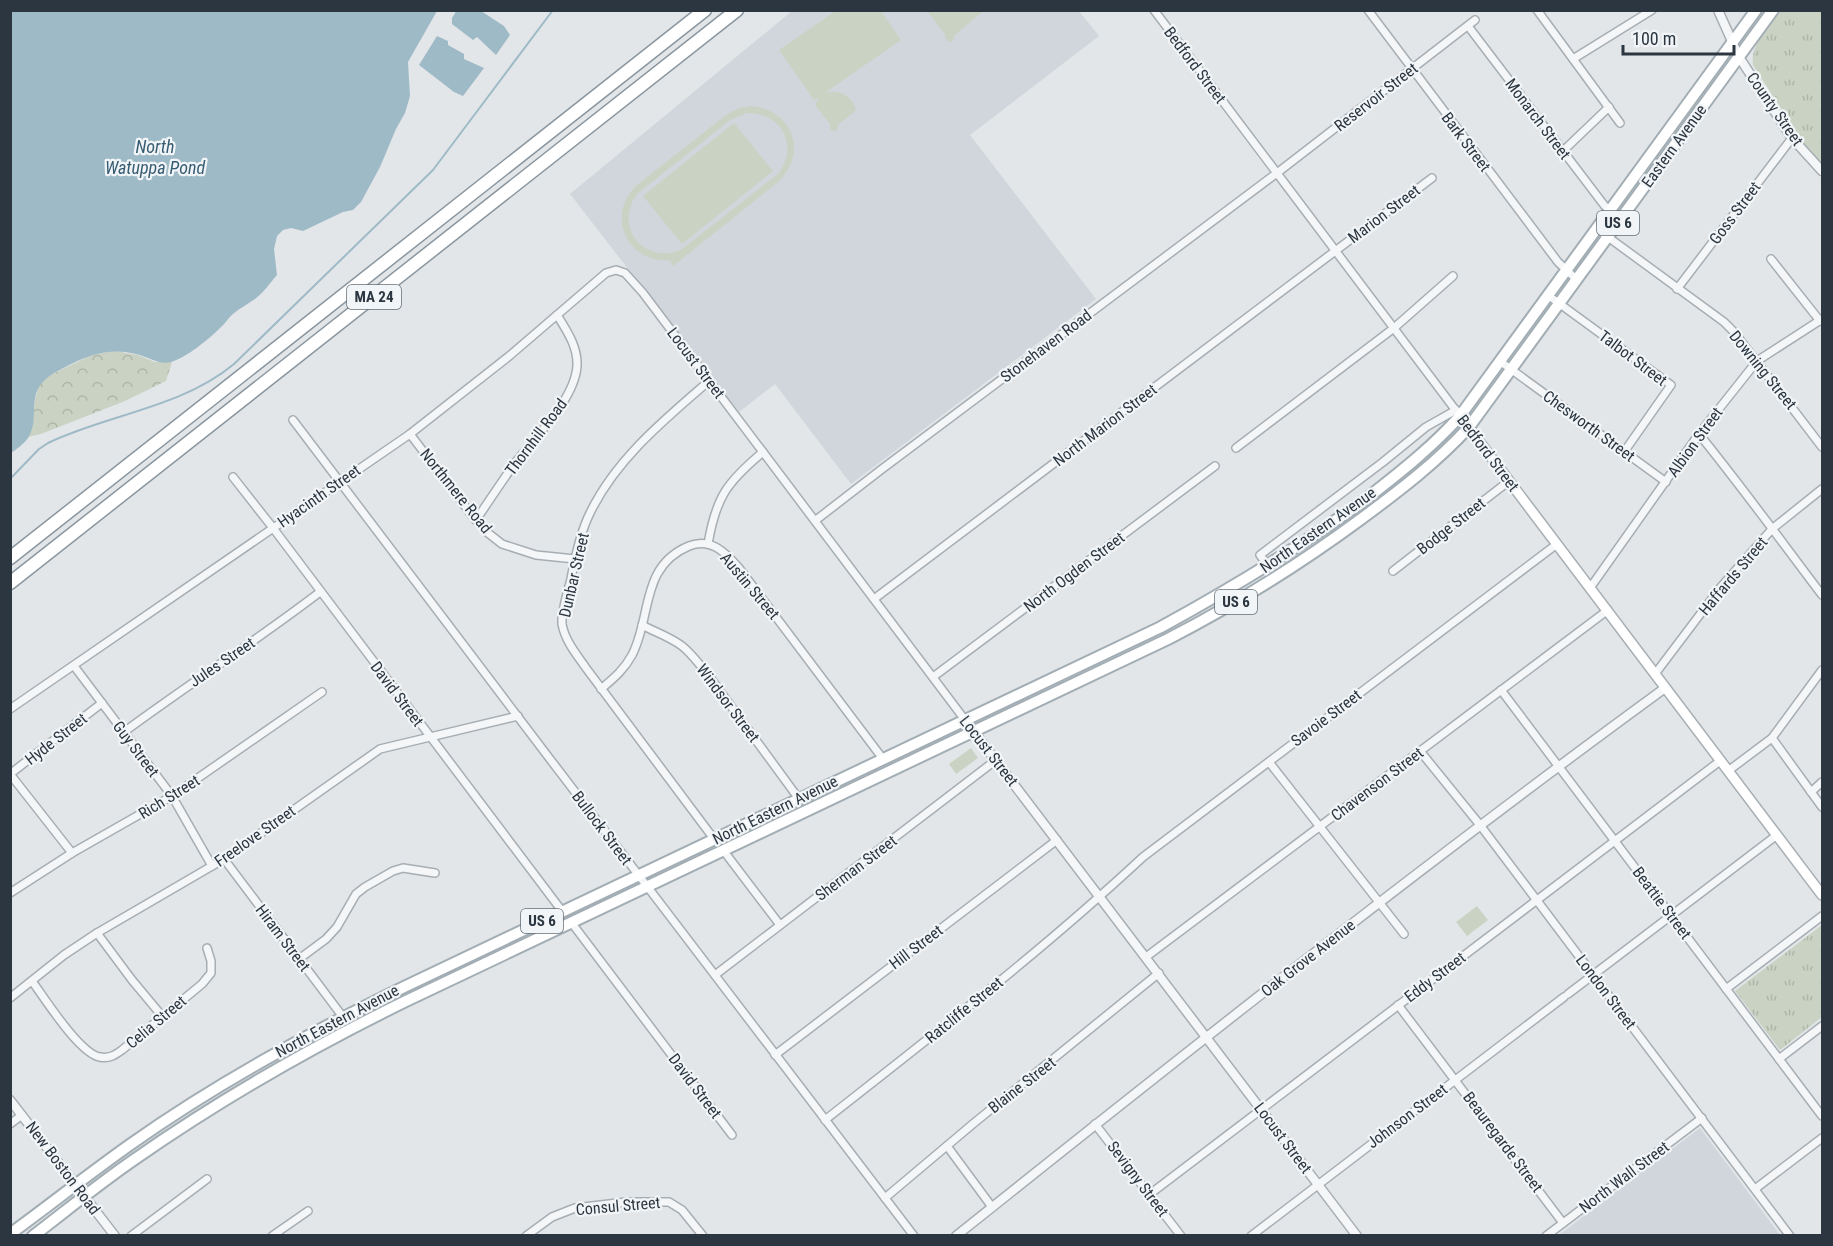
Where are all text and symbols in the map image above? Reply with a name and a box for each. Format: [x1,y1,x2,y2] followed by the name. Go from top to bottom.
[1623,18,1734,56] scale bar
[1160,23,1230,107] street label: Bedford Street
[1632,28,1676,49] text: 100 m
[1331,58,1422,135] street label: Reservoir Street
[1743,69,1807,150] street label: County Street
[1501,75,1575,163] street label: Monarch Street
[1638,101,1710,191] street label: Eastern Avenue
[1437,108,1495,176] street label: Bark Street
[105,136,205,178] water label: North Watuppa Pond
[1705,178,1765,248] street label: Goss Street
[1344,181,1424,247] street label: Marion Street
[1597,211,1639,235] road number: US 6
[347,285,401,309] road number: MA 24
[997,306,1095,386] street label: Stonehaven Road
[663,324,729,402] street label: Locust Street
[1595,326,1671,390] street label: Talbot Street
[1725,327,1801,413] street label: Downing Street
[1050,380,1161,470] street label: North Marion Street
[1539,386,1639,466] street label: Chesworth Street
[501,395,571,479] street label: Thornhill Road
[1663,403,1727,481] street label: Albion Street
[1453,411,1523,495] street label: Bedford Street
[416,445,496,537] street label: Northmere Road
[274,460,364,531] street label: Hyacinth Street
[1256,483,1380,577] street label: North Eastern Avenue
[1413,493,1489,559] street label: Bodge Street
[1020,528,1128,616] street label: North Ogden Street
[555,531,593,619] street label: Dunbar Street
[1695,533,1771,619] street label: Haffards Street
[717,549,784,624] street label: Austin Street
[1215,590,1257,614] road number: US 6
[186,633,259,691] street label: Jules Street
[366,658,428,730] street label: David Street
[692,660,764,746] street label: Windsor Street
[1287,685,1365,751] street label: Savoie Street
[21,709,91,769] street label: Hyde Street
[956,712,1022,790] street label: Locust Street
[109,717,163,781] street label: Guy Street
[1327,743,1427,825] street label: Chavenson Street
[135,771,203,823] street label: Rich Street
[709,771,841,849] street label: North Eastern Avenue
[568,787,636,869] street label: Bullock Street
[211,801,299,871] street label: Freelove Street
[812,831,901,905] street label: Sherman Street
[1629,863,1696,943] street label: Beattie Street
[252,901,315,975] street label: Hiram Street
[521,909,563,933] road number: US 6
[1257,915,1359,1001] street label: Oak Grove Avenue
[885,921,947,973] street label: Hill Street
[1401,948,1469,1006] street label: Eddy Street
[1572,951,1640,1033] street label: London Street
[921,973,1007,1047] street label: Ratcliffe Street
[272,980,402,1062] street label: North Eastern Avenue
[122,991,190,1053] street label: Celia Street
[664,1050,726,1122] street label: David Street
[985,1053,1060,1117] street label: Blaine Street
[1363,1080,1451,1152] street label: Johnson Street
[1459,1088,1547,1196] street label: Beauregarde Street
[1250,1099,1316,1177] street label: Locust Street
[22,1118,104,1218] street label: New Boston Road
[1103,1137,1173,1221] street label: Sevigny Street
[1575,1137,1673,1217] street label: North Wall Street
[575,1193,661,1219] street label: Consul Street

